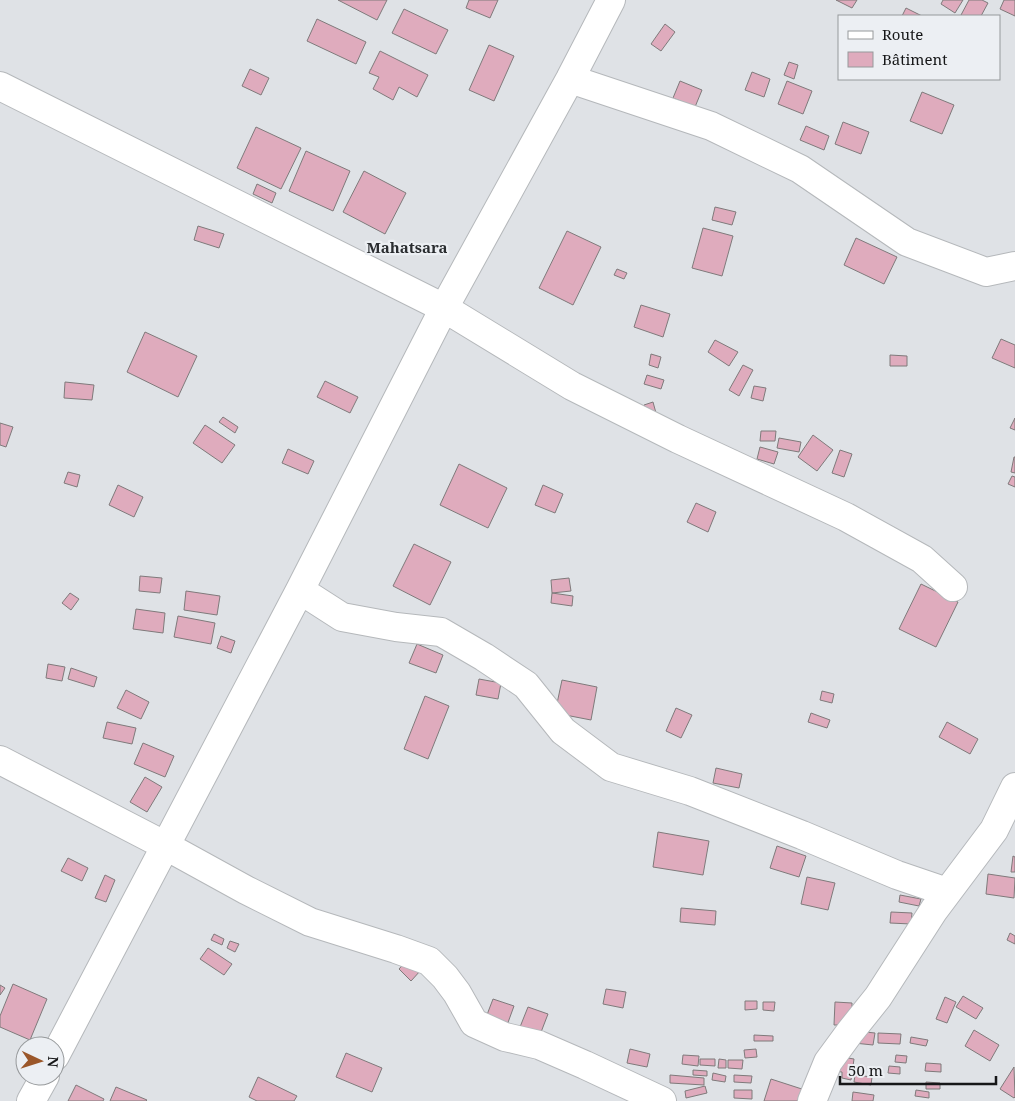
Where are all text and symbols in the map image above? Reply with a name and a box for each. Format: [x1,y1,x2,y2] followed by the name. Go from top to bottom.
[838,15,1000,80] legend
[882,24,923,44] text: Route
[882,49,948,69] text: Bâtiment
[366,237,448,257] district label: Mahatsara
[15,1036,65,1086] north arrow
[840,1054,996,1086] scale bar
[44,1056,63,1068] text: N
[848,1060,883,1080] text: 50 m

